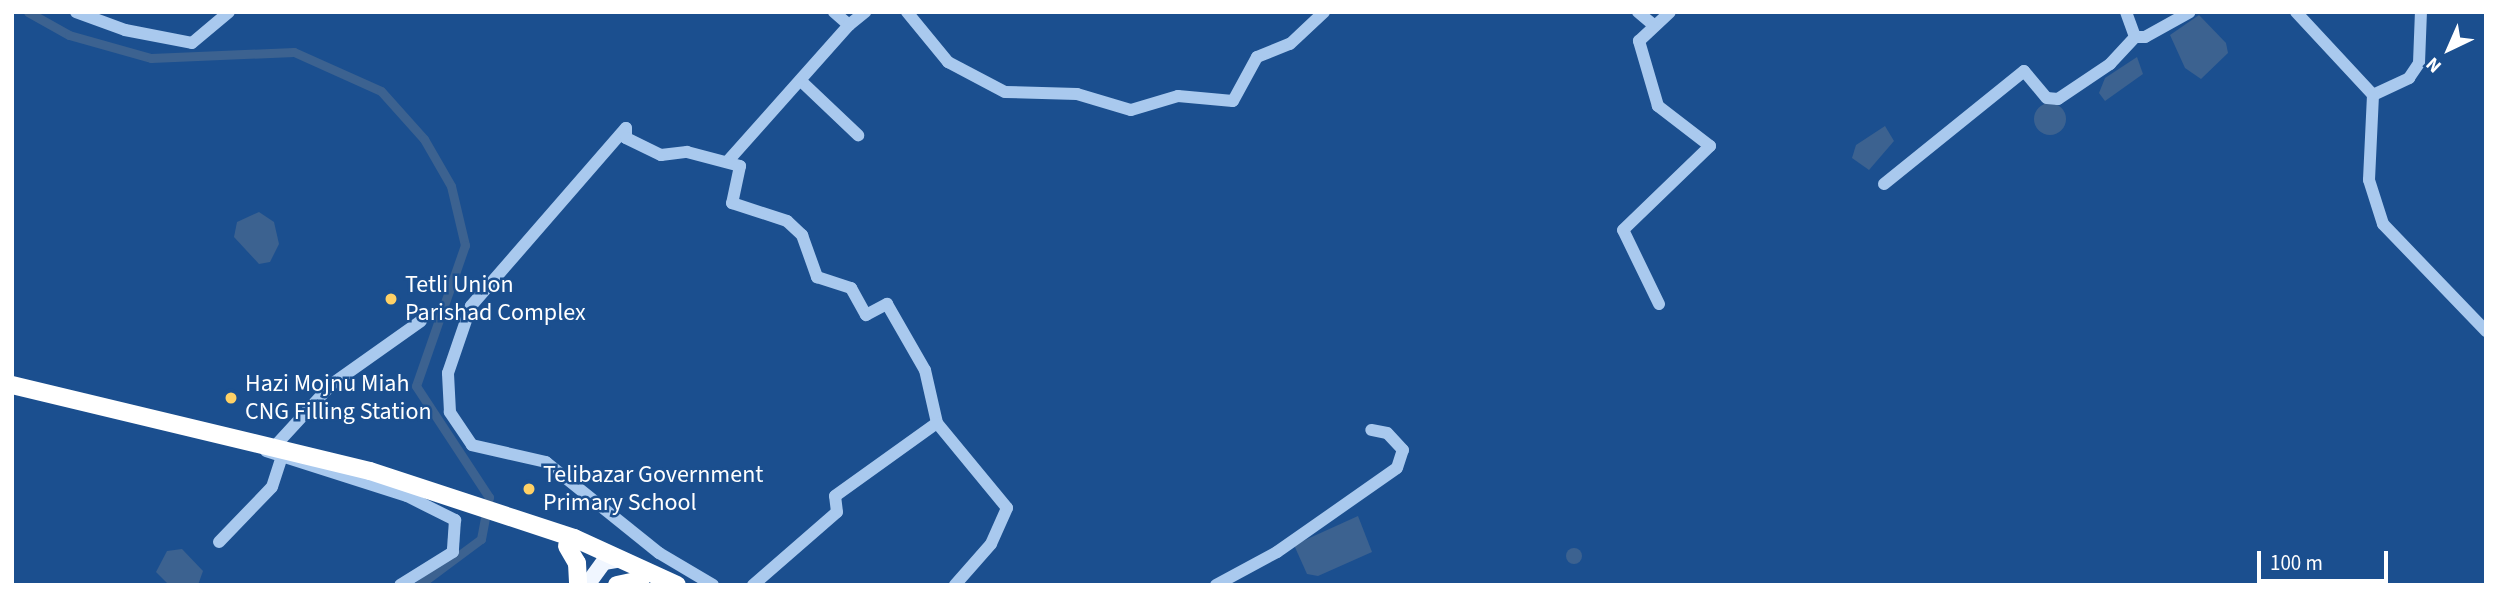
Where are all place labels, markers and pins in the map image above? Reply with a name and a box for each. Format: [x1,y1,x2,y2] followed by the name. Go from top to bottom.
[405,271,586,327] place label: Tetli Union Parishad Complex
[383,291,399,307] marker: Tetli Union Parishad Complex
[245,370,432,426] place label: Hazi Mojnu Miah CNG Filling Station
[223,390,239,406] marker: Hazi Mojnu Miah CNG Filling Station
[543,461,763,517] place label: Telibazar Government Primary School
[521,481,537,497] marker: Telibazar Government Primary School

